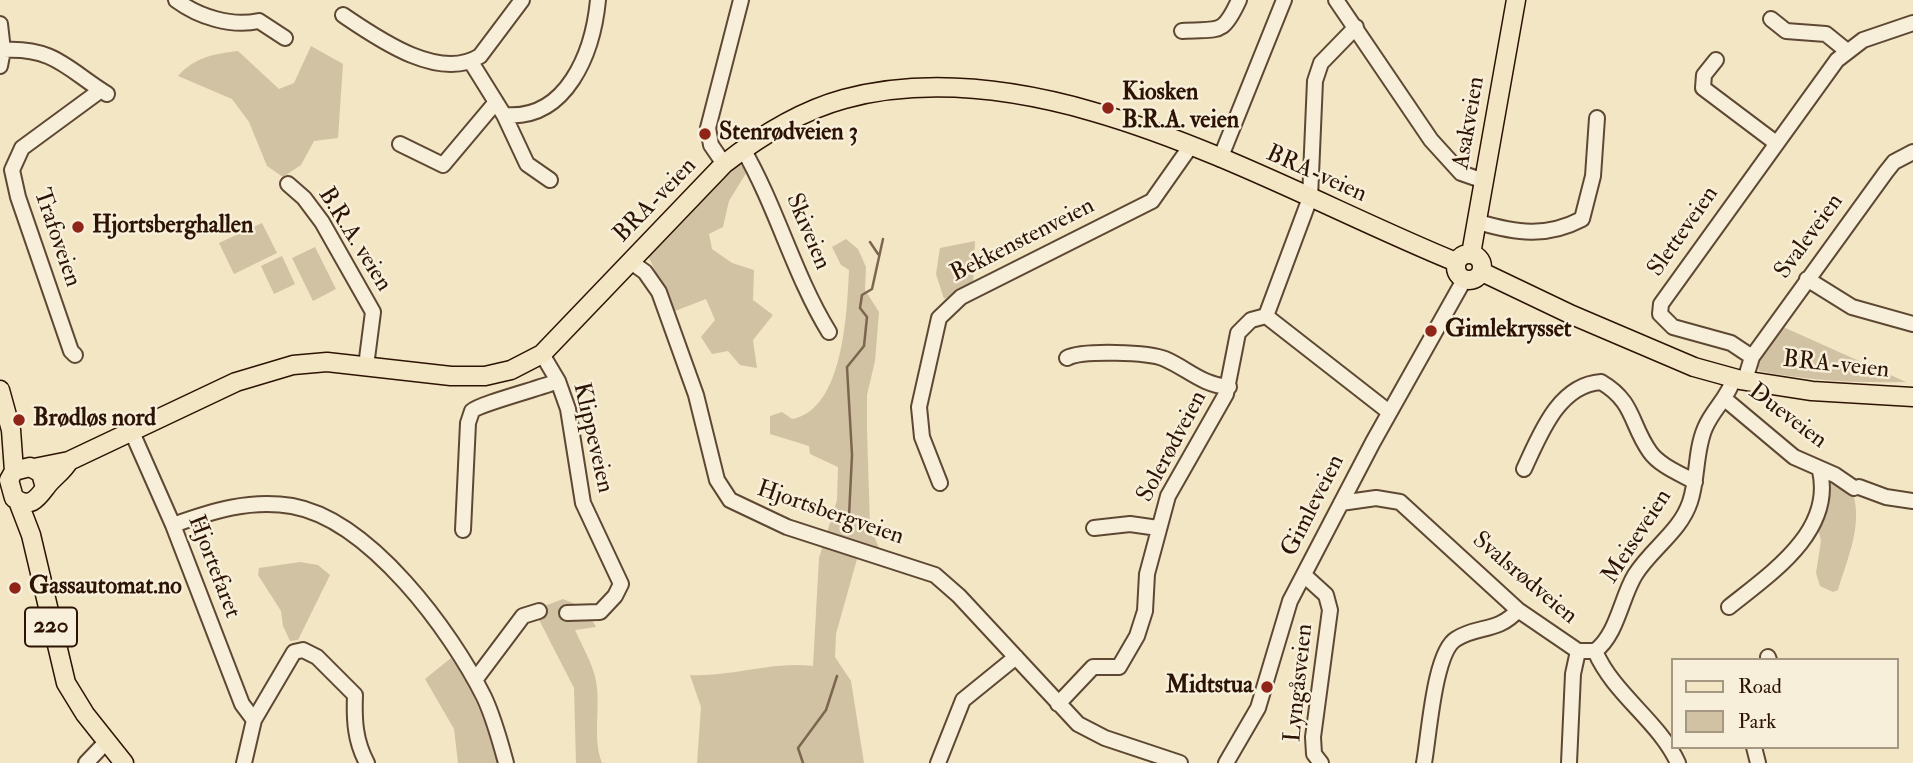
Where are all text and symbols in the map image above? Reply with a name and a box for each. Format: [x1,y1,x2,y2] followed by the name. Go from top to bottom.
[1448,74,1492,172] street label: Asakveien
[1122,80,1239,136] place label: Kiosken B.R.A. veien
[1100,100,1116,116] marker: Kiosken B.R.A. veien
[719,120,858,148] place label: Stenrødveien 3
[697,126,713,142] marker: Stenrødveien 3
[1261,140,1371,210] street label: BRA-veien
[608,153,704,249] street label: BRA-veien
[1642,181,1726,283] street label: Sletteveien
[311,183,397,297] street label: B.R.A. veien
[26,185,86,291] street label: Trafoveien
[1770,189,1850,285] street label: Svaleveien
[778,190,836,274] street label: Skiveien
[946,192,1100,290] street label: Bekkenstenveien
[92,213,253,241] place label: Hjortsberghallen
[70,219,86,235] marker: Hjortsberghallen
[1445,317,1572,345] place label: Gimlekrysset
[1423,323,1439,339] marker: Gimlekrysset
[1781,346,1891,386] street label: BRA-veien
[1742,378,1832,456] street label: Dueveien
[565,380,619,496] street label: Klippeveien
[1132,386,1214,508] street label: Solerødveien
[33,406,156,434] place label: Brødløs nord
[11,412,27,428] marker: Brødløs nord
[1276,450,1352,562] street label: Gimleveien
[753,475,907,553] street label: Hjortsbergveien
[1597,485,1679,589] street label: Meiseveien
[180,511,246,623] street label: Hjortefaret
[1465,527,1583,631] street label: Svalsrødveien
[29,574,182,602] place label: Gassautomat.no
[7,580,23,596] marker: Gassautomat.no
[25,608,77,646] road number: 220
[1279,622,1321,744] street label: Lyngåsveien
[1672,658,1899,749] legend
[1166,673,1253,701] place label: Midtstua
[1738,673,1782,700] text: Road
[1259,679,1275,695] marker: Midtstua
[1738,708,1776,735] text: Park

